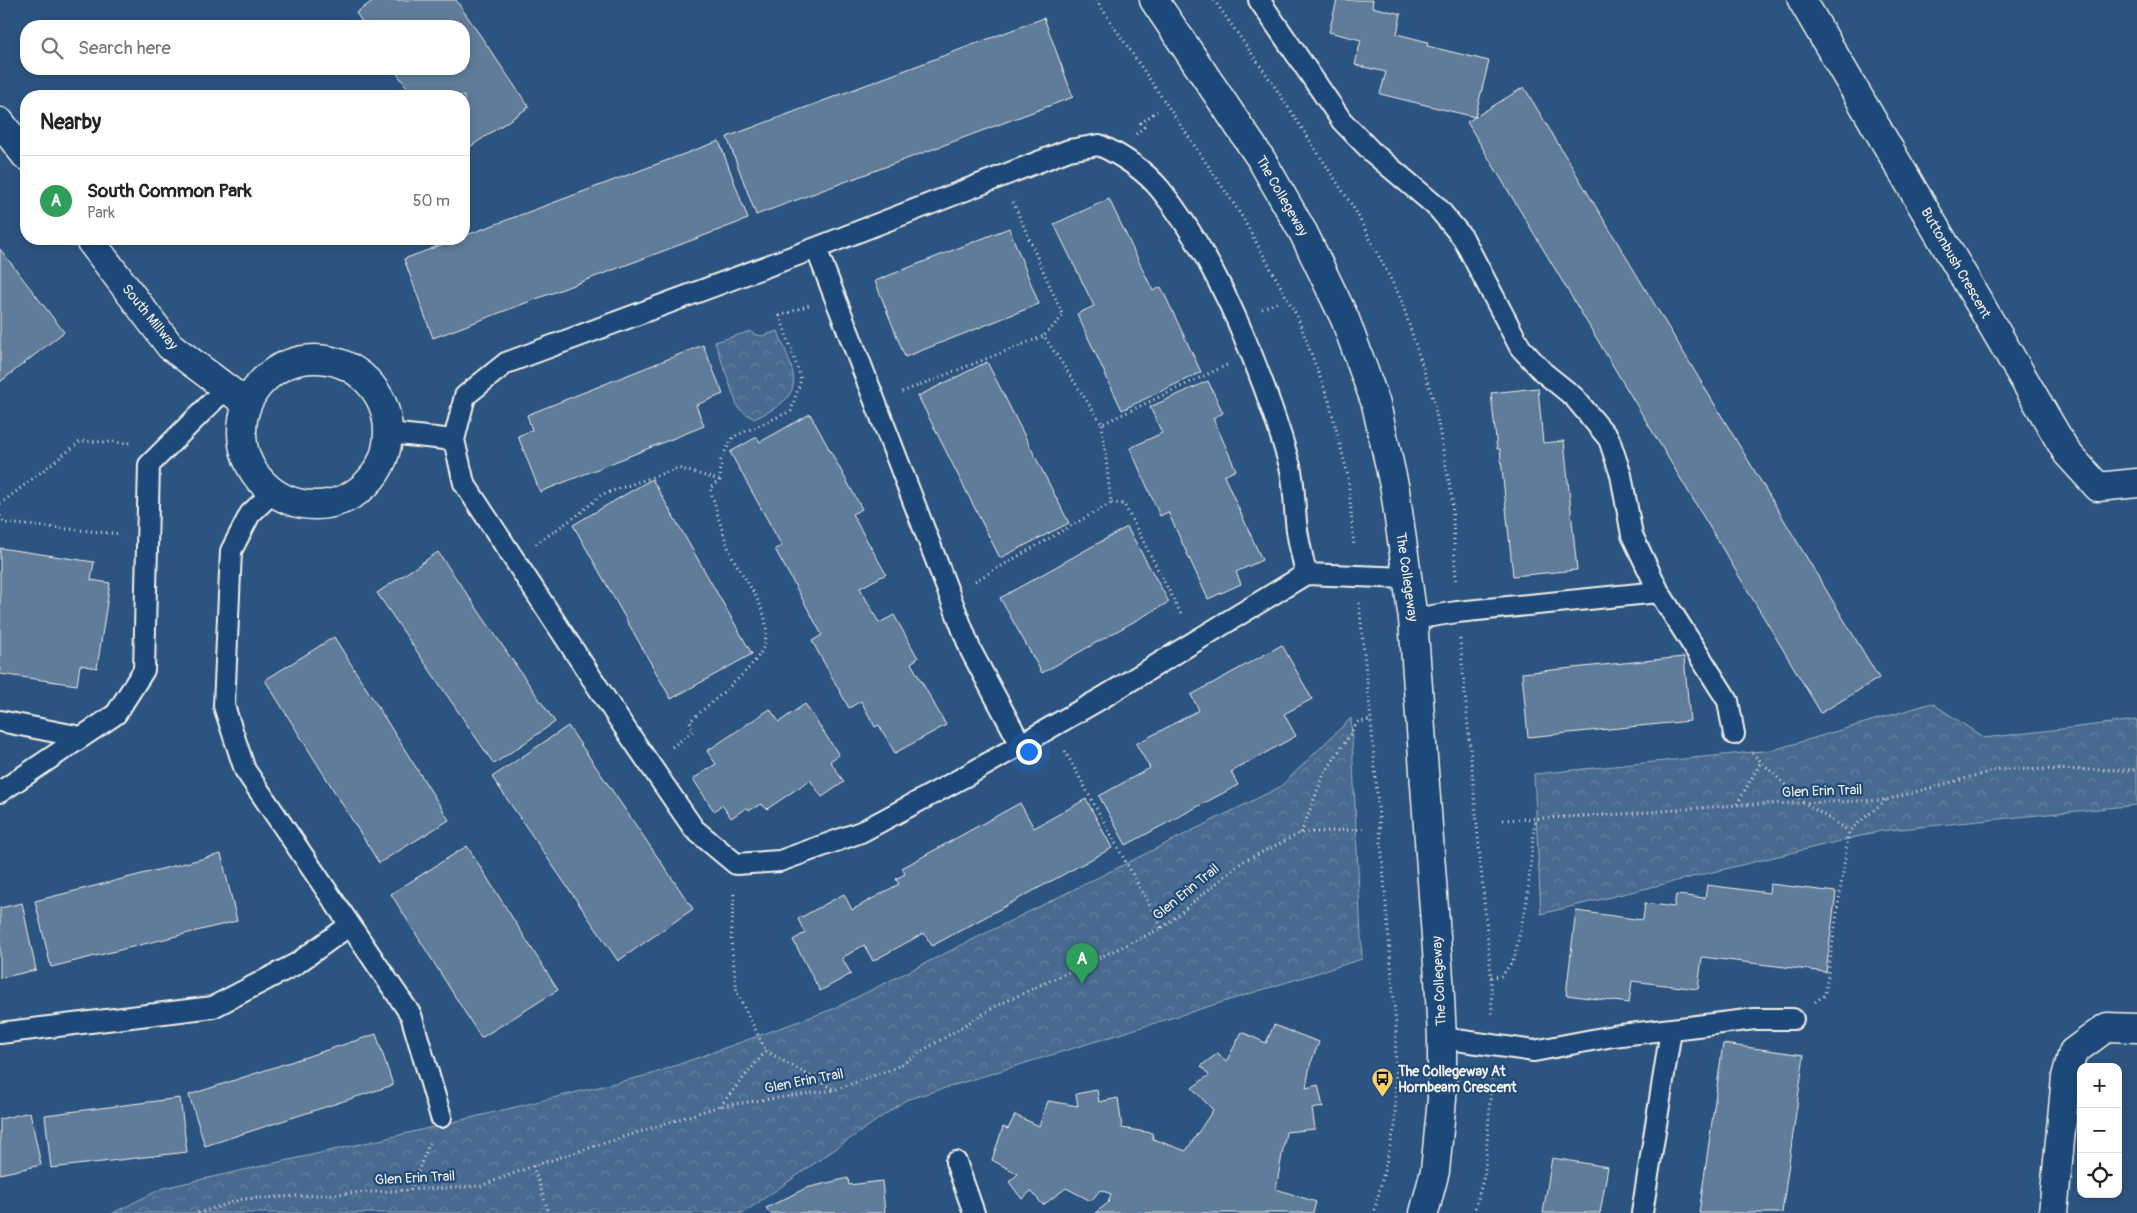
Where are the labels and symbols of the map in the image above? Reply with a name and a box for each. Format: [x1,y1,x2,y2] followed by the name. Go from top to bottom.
[1252,153,1312,239] street label: The Collegeway
[1917,205,1995,322] street label: Buttonbush Crescent
[118,281,182,353] street label: South Millway
[1392,531,1422,623] street label: The Collegeway
[1016,739,1042,765] your location
[1782,781,1862,801] street label: Glen Erin Trail
[1149,860,1223,924] street label: Glen Erin Trail
[1428,936,1450,1026] street label: The Collegeway
[1066,943,1098,984] pin: A
[1397,1063,1517,1096] place label: The Collegeway At Hornbeam Crescent
[763,1065,845,1097] street label: Glen Erin Trail
[1370,1067,1394,1098] bus stop icon: The Collegeway At Hornbeam Crescent
[374,1167,456,1189] street label: Glen Erin Trail

